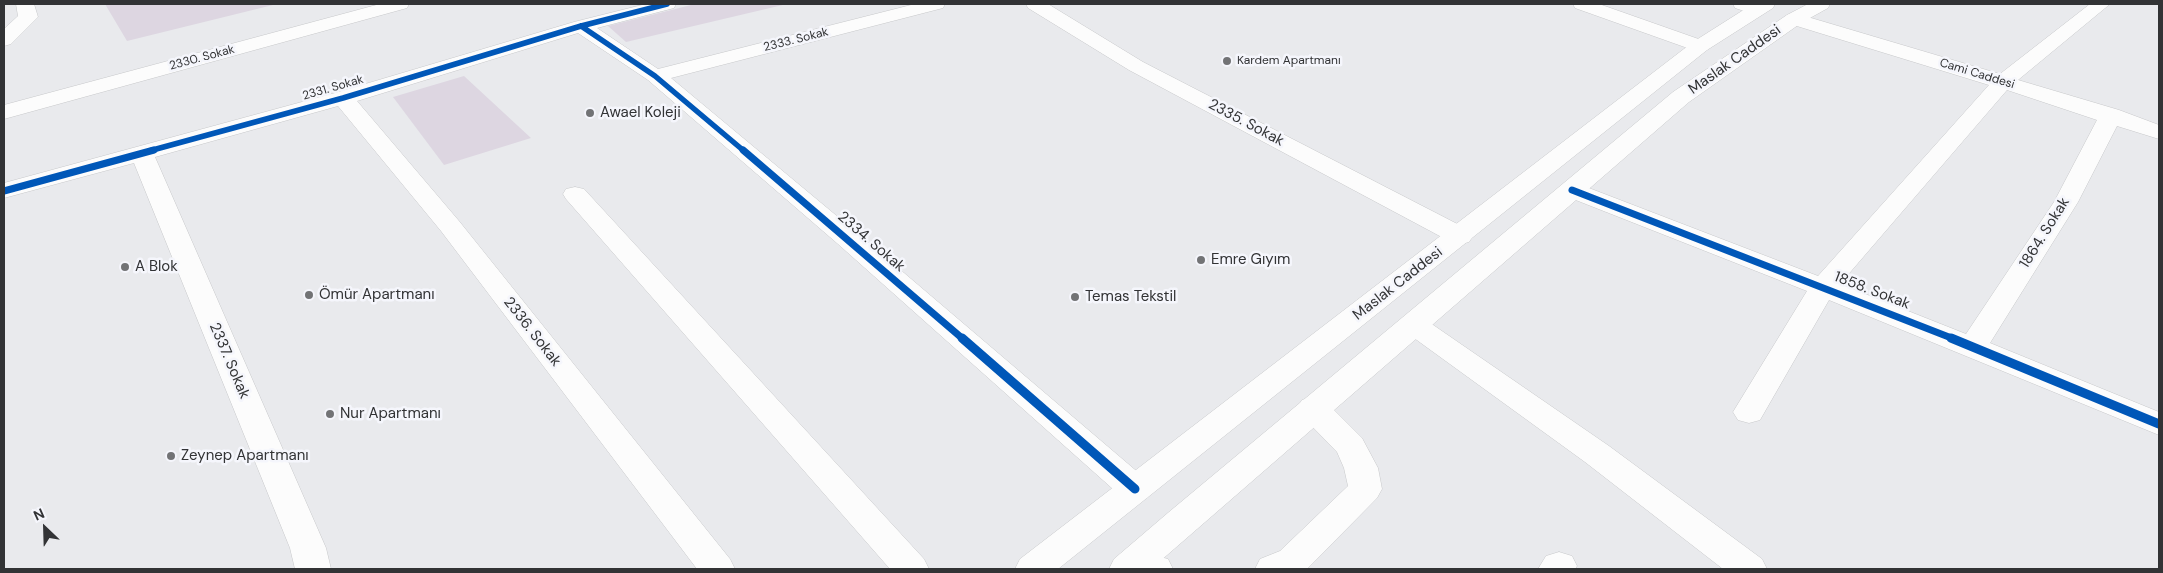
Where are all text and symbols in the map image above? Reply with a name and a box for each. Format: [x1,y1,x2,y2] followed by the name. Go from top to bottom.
[1685,21,1785,99] street label: Maslak Caddesi
[762,25,830,55] street label: 2333. Sokak
[168,42,236,74] street label: 2330. Sokak
[1237,54,1341,68] place label: Kardem Apartmanı
[1221,55,1233,67] marker: Kardem Apartmanı
[1938,56,2016,92] street label: Cami Caddesi
[301,72,365,104] street label: 2331. Sokak
[1205,96,1287,150] street label: 2335. Sokak
[600,104,681,122] place label: Awael Koleji
[584,107,596,119] marker: Awael Koleji
[2016,194,2074,272] street label: 1864. Sokak
[834,208,908,276] street label: 2334. Sokak
[1350,243,1446,325] street label: Maslak Caddesi
[1211,251,1290,269] place label: Emre Gıyım
[1195,254,1207,266] marker: Emre Gıyım
[135,258,178,276] place label: A Blok
[119,261,131,273] marker: A Blok
[1832,268,1912,314] street label: 1858. Sokak
[319,286,435,304] place label: Ömür Apartmanı
[1085,288,1176,306] place label: Temas Tekstil
[303,289,315,301] marker: Ömür Apartmanı
[1069,291,1081,303] marker: Temas Tekstil
[499,294,565,370] street label: 2336. Sokak
[205,320,253,402] street label: 2337. Sokak
[340,405,441,423] place label: Nur Apartmanı
[324,408,336,420] marker: Nur Apartmanı
[181,447,309,465] place label: Zeynep Apartmanı
[165,450,177,462] marker: Zeynep Apartmanı
[20,503,70,553] north arrow
[31,504,47,525] text: N

